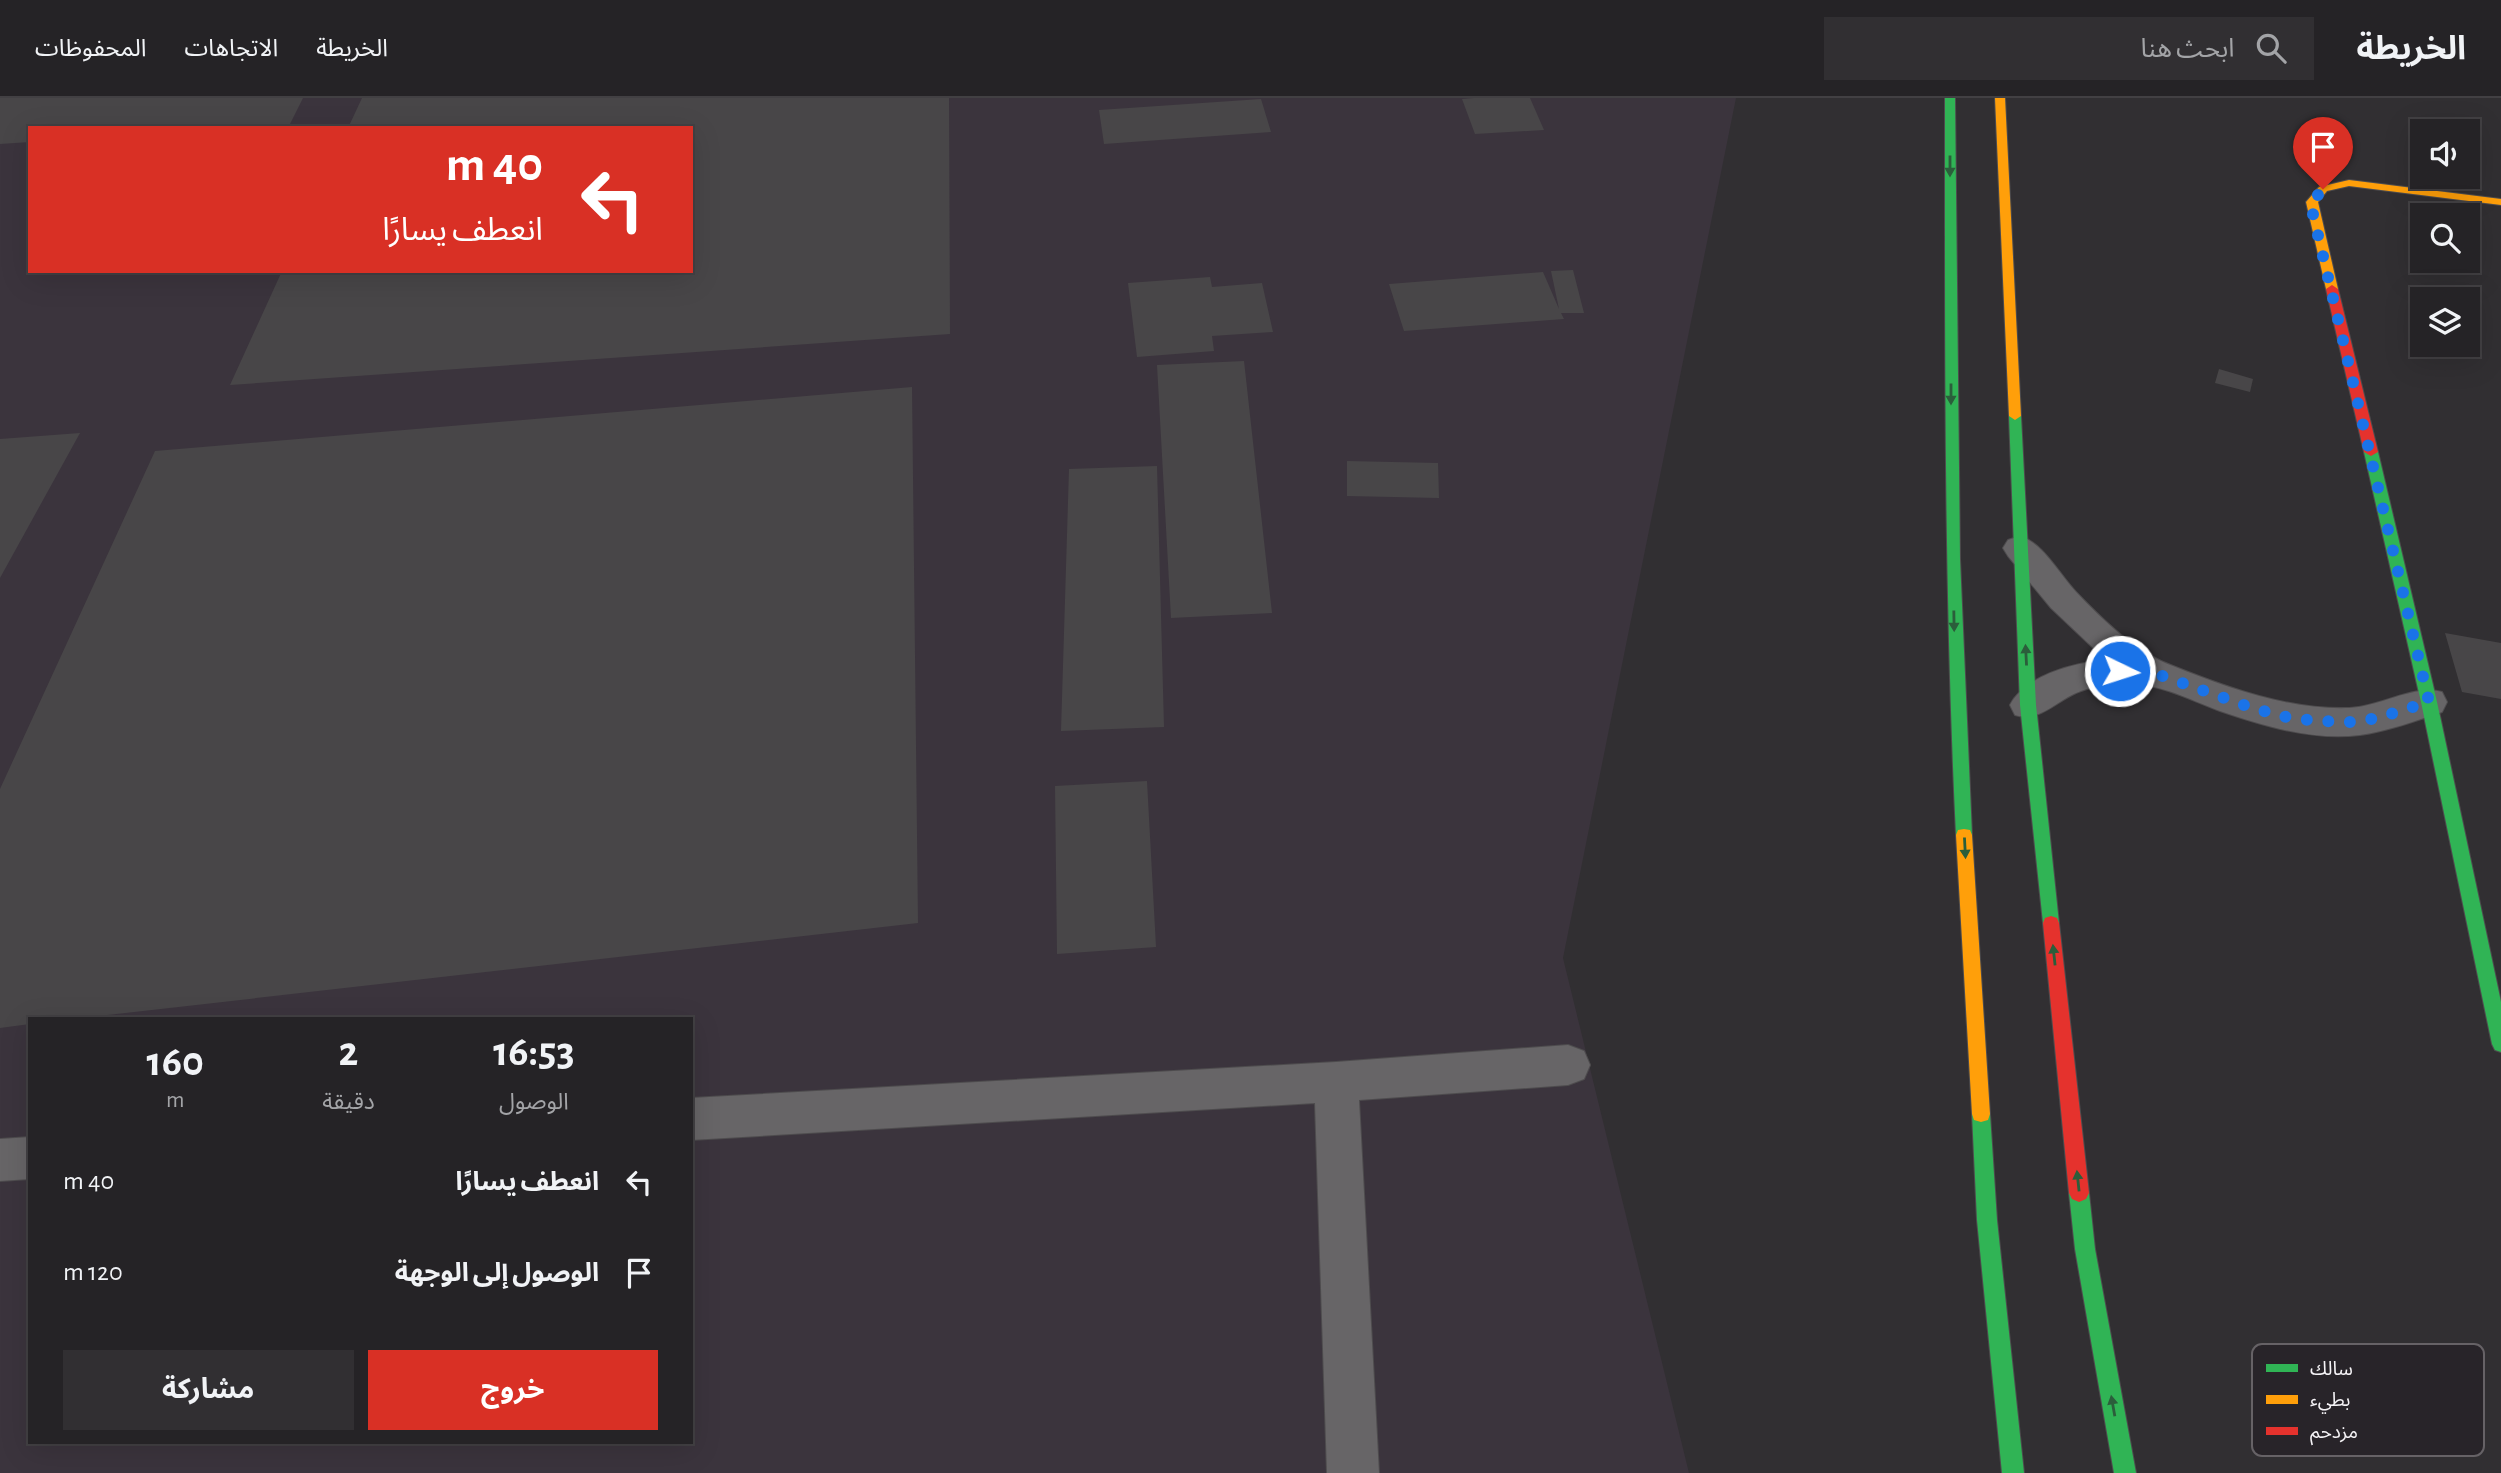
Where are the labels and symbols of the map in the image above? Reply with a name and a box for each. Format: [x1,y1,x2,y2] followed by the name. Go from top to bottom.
[2293,117,2353,189] pin
[1944,155,1956,177] one-way arrow
[1945,383,1957,405] one-way arrow
[1949,610,1960,632] one-way arrow
[2083,634,2157,708] position arrow
[2020,644,2031,666] one-way arrow
[1960,838,1971,860] one-way arrow
[2049,944,2060,966] one-way arrow
[2072,1170,2083,1192] one-way arrow
[2252,1344,2484,1456] legend
[2310,1360,2353,1379] text: سالك
[2310,1391,2350,1414] text: بطيء
[2107,1395,2118,1417] one-way arrow
[2310,1423,2358,1446] text: مزدحم

